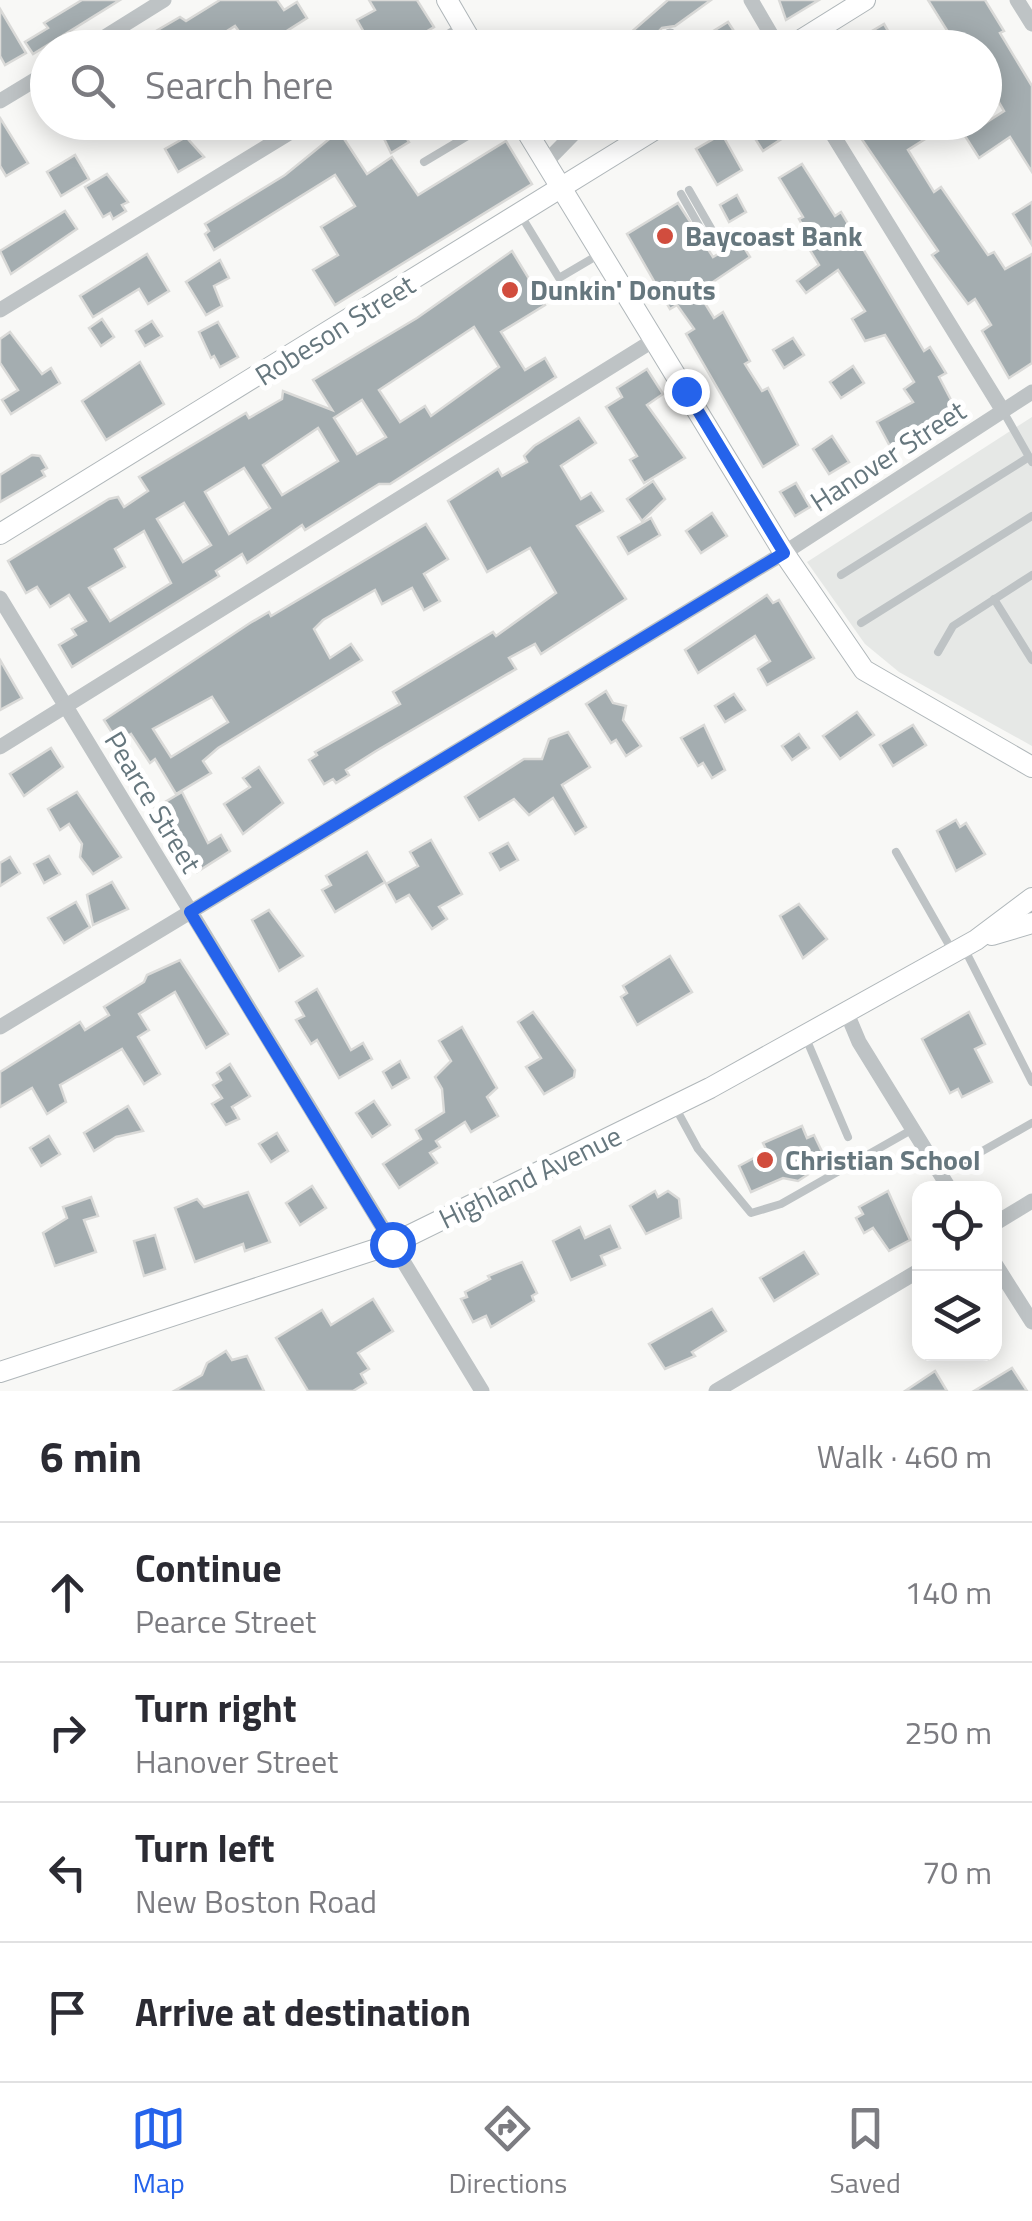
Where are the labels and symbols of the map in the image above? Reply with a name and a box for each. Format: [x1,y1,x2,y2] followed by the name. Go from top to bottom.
[685,214,863,257] place label: Baycoast Bank
[654,225,676,247] marker: Baycoast Bank
[246,263,423,396] street label: Robeson Street
[530,268,716,311] place label: Dunkin' Donuts
[499,279,521,301] marker: Dunkin' Donuts
[664,369,710,415] route end
[801,389,974,522] street label: Hanover Street
[94,723,213,881] street label: Pearce Street
[431,1114,628,1239] street label: Highland Avenue
[785,1138,980,1181] place label: Christian School
[754,1149,776,1171] marker: Christian School
[370,1222,416,1268] route start

